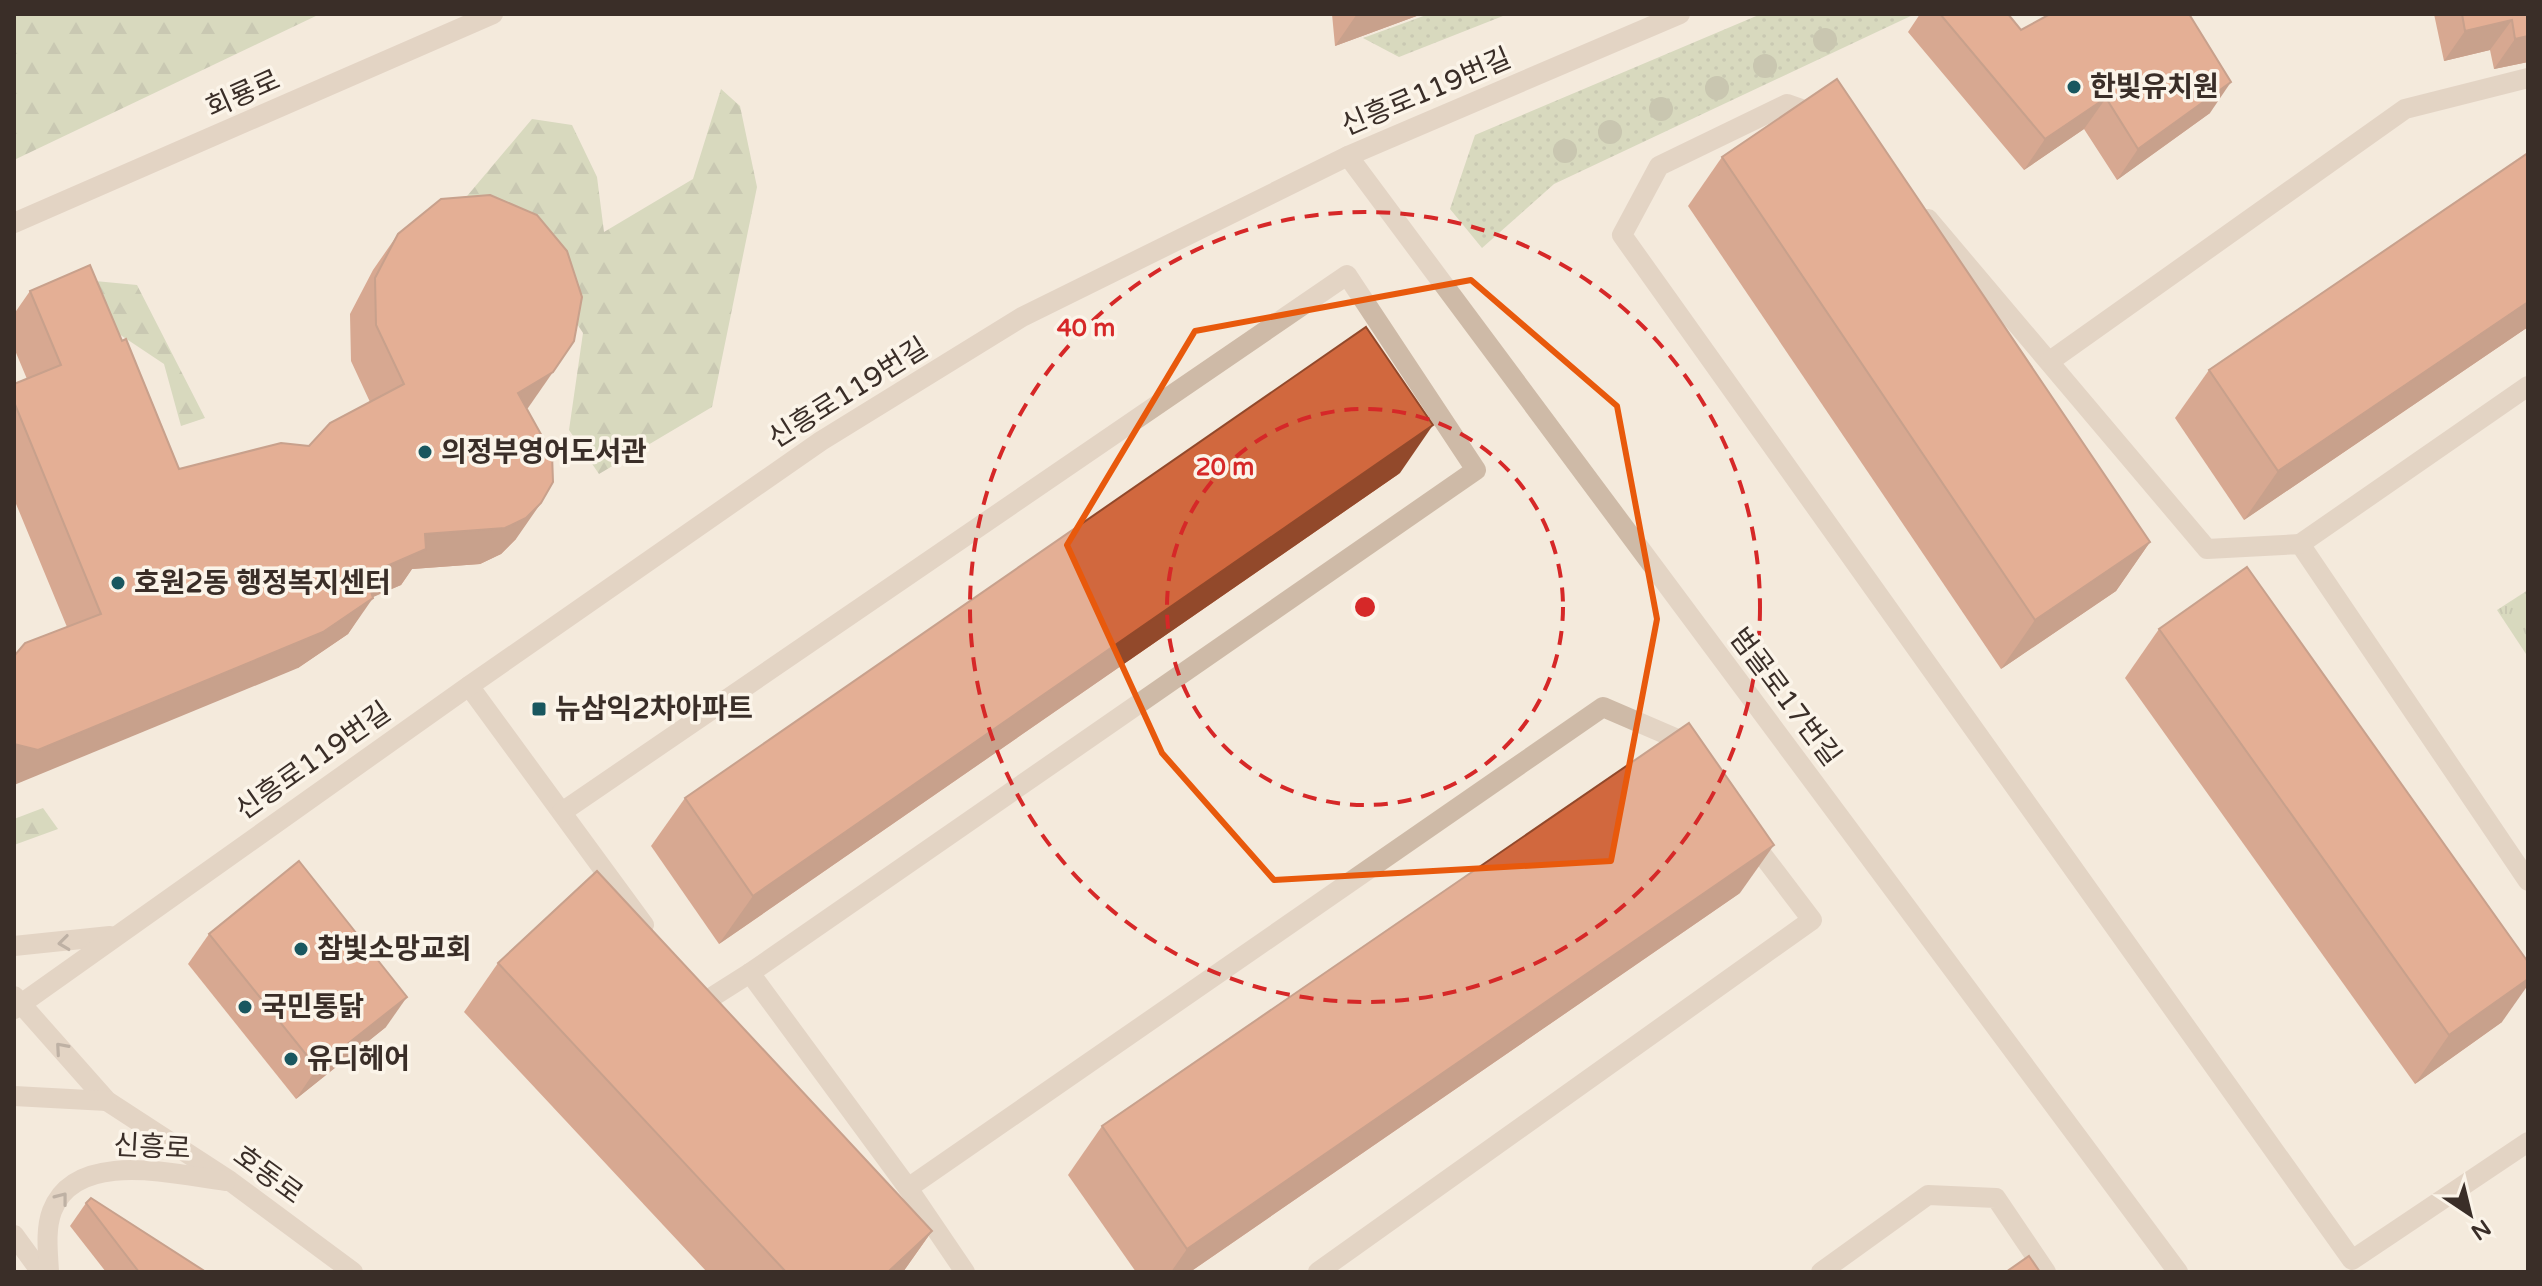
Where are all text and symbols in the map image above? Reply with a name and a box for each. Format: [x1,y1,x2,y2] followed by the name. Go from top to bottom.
[1336,41,1516,143] street label: 신흥로119번길
[201,63,285,125] street label: 회룡로
[2090,70,2219,104] place label: 한빛유치원
[2065,78,2083,96] marker: 한빛유치원
[1057,314,1115,343] text: 40 m
[762,330,934,456] street label: 신흥로119번길
[441,435,647,469] place label: 의정부영어도서관
[416,443,434,461] marker: 의정부영어도서관
[1196,453,1254,482] text: 20 m
[134,566,391,600] place label: 호원2동 행정복지센터
[109,574,127,592] marker: 호원2동 행정복지센터
[1351,593,1379,621] centre of rings
[1722,621,1848,773] street label: 범골로17번길
[555,692,753,726] place label: 뉴삼익2차아파트
[229,695,397,827] street label: 신흥로119번길
[530,700,548,718] marker: 뉴삼익2차아파트
[317,932,472,966] place label: 참빛소망교회
[57,934,70,951] one-way arrow
[292,940,310,958] marker: 참빛소망교회
[261,990,364,1024] place label: 국민통닭
[236,998,254,1016] marker: 국민통닭
[307,1042,410,1076] place label: 유디헤어
[56,1043,71,1058] one-way arrow
[282,1050,300,1068] marker: 유디헤어
[113,1128,191,1166] street label: 신흥로
[227,1139,309,1211] street label: 호동로
[2430,1174,2510,1254] north arrow
[52,1193,67,1207] one-way arrow
[2466,1214,2496,1245] text: N

